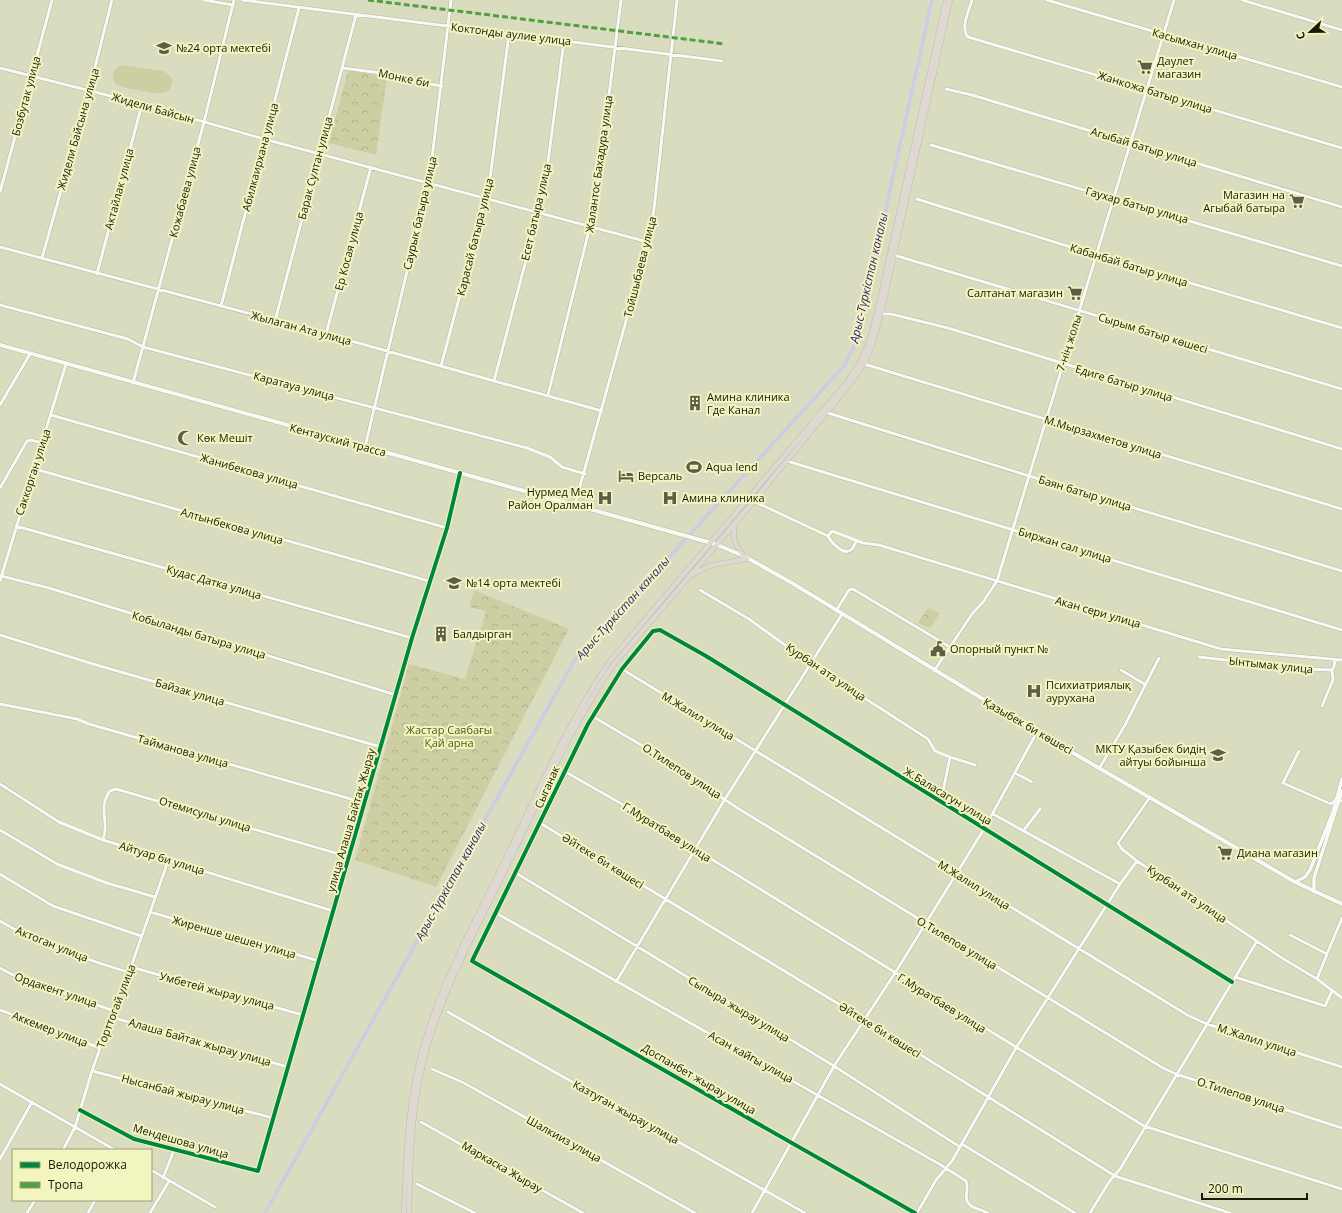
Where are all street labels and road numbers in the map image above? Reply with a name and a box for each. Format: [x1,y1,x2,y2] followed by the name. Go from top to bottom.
[450,19,572,48] street label: Коктонды аулие улица
[1151,24,1240,63] street label: Касымхан улица
[8,54,43,138] street label: Бозбутак улица
[377,65,431,90] street label: Монке би
[53,66,102,192] street label: Жидели Байсына улица
[1096,67,1214,116] street label: Жанкожа батыр улица
[110,89,196,127] street label: Жидели Байсын
[581,94,616,234] street label: Жалантос Бахадура улица
[238,101,281,213] street label: Абилкаирхана улица
[294,115,335,221] street label: Барак Султан улица
[1089,123,1199,170] street label: Агыбай батыр улица
[165,145,204,239] street label: Кожабаева улица
[100,147,137,231] street label: Актайлак улица
[399,155,440,271] street label: Саурык батыра улица
[517,162,554,262] street label: Есет батыра улица
[453,177,496,297] street label: Карасай батыра улица
[1084,183,1190,226] street label: Гаухар батыр улица
[331,210,366,292] street label: Ер Косая улица
[620,215,659,319] street label: Тойшыбаева улица
[1068,239,1190,290] street label: Кабанбай батыр улица
[249,307,353,348] street label: Жылаган Ата улица
[1097,309,1210,356] street label: Сырым батыр көшесі
[1052,312,1085,373] street label: 7-нің жолы
[1074,361,1175,404] street label: Едиге батыр улица
[252,368,336,404] street label: Каратауа улица
[1043,412,1164,462] street label: М.Мырзахметов улица
[288,419,388,460] street label: Кентауский трасса
[11,427,54,517] street label: Саккорган улица
[198,449,300,492] street label: Жанибекова улица
[1037,471,1133,514] street label: Баян батыр улица
[179,504,285,547] street label: Алтынбекова улица
[1017,523,1114,566] street label: Биржан сал улица
[165,561,263,602] street label: Кудас Датка улица
[1054,592,1143,631] street label: Акан сери улица
[130,607,268,662] street label: Кобыланды батыра улица
[783,639,869,704] street label: Курбан ата улица
[1228,653,1314,676] street label: Ынтымак улица
[154,674,227,709] street label: Байзак улица
[659,688,737,743] street label: М.Жалил улица
[981,694,1076,757] street label: Қазыбек би көшесі
[136,730,230,771] street label: Тайманова улица
[640,739,725,802] street label: О.Тилепов улица
[323,746,378,893] street label: улица Алаша Байтақ Жырау
[531,763,563,810] street label: Сыганак
[901,763,995,828] street label: Ж.Баласагун улица
[157,792,253,835] street label: Отемисулы улица
[620,798,714,865] street label: Г.Муратбаев улица
[560,829,647,892] street label: Әйтеке би көшесі
[118,837,207,878] street label: Айтуар би улица
[935,856,1013,913] street label: М.Жалил улица
[1144,861,1230,926] street label: Курбан ата улица
[170,912,298,961] street label: Жиренше шешен улица
[914,913,1000,973] street label: О.Тилепов улица
[14,922,91,965] street label: Актоган улица
[93,962,138,1050] street label: Торттогай улица
[13,968,99,1011] street label: Ордакент улица
[158,968,276,1013] street label: Умбетей жырау улица
[895,969,989,1036] street label: Г.Муратбаев улица
[686,972,793,1045] street label: Сыпыра жырау улица
[837,998,924,1061] street label: Әйтеке би көшесі
[10,1007,90,1050] street label: Аккемер улица
[127,1014,273,1069] street label: Алаша Байтак жырау улица
[1216,1020,1299,1059] street label: М.Жалил улица
[706,1027,796,1086] street label: Асан кайгы улица
[639,1040,759,1117] street label: Доспанбет жырау улица
[120,1070,246,1117] street label: Нысанбай жырау улица
[1195,1073,1287,1116] street label: О.Тилепов улица
[571,1076,682,1147] street label: Казтуган жырау улица
[524,1112,604,1165] street label: Шалкииз улица
[131,1120,231,1161] street label: Мендешова улица
[459,1137,546,1196] street label: Маркаска Жырау

